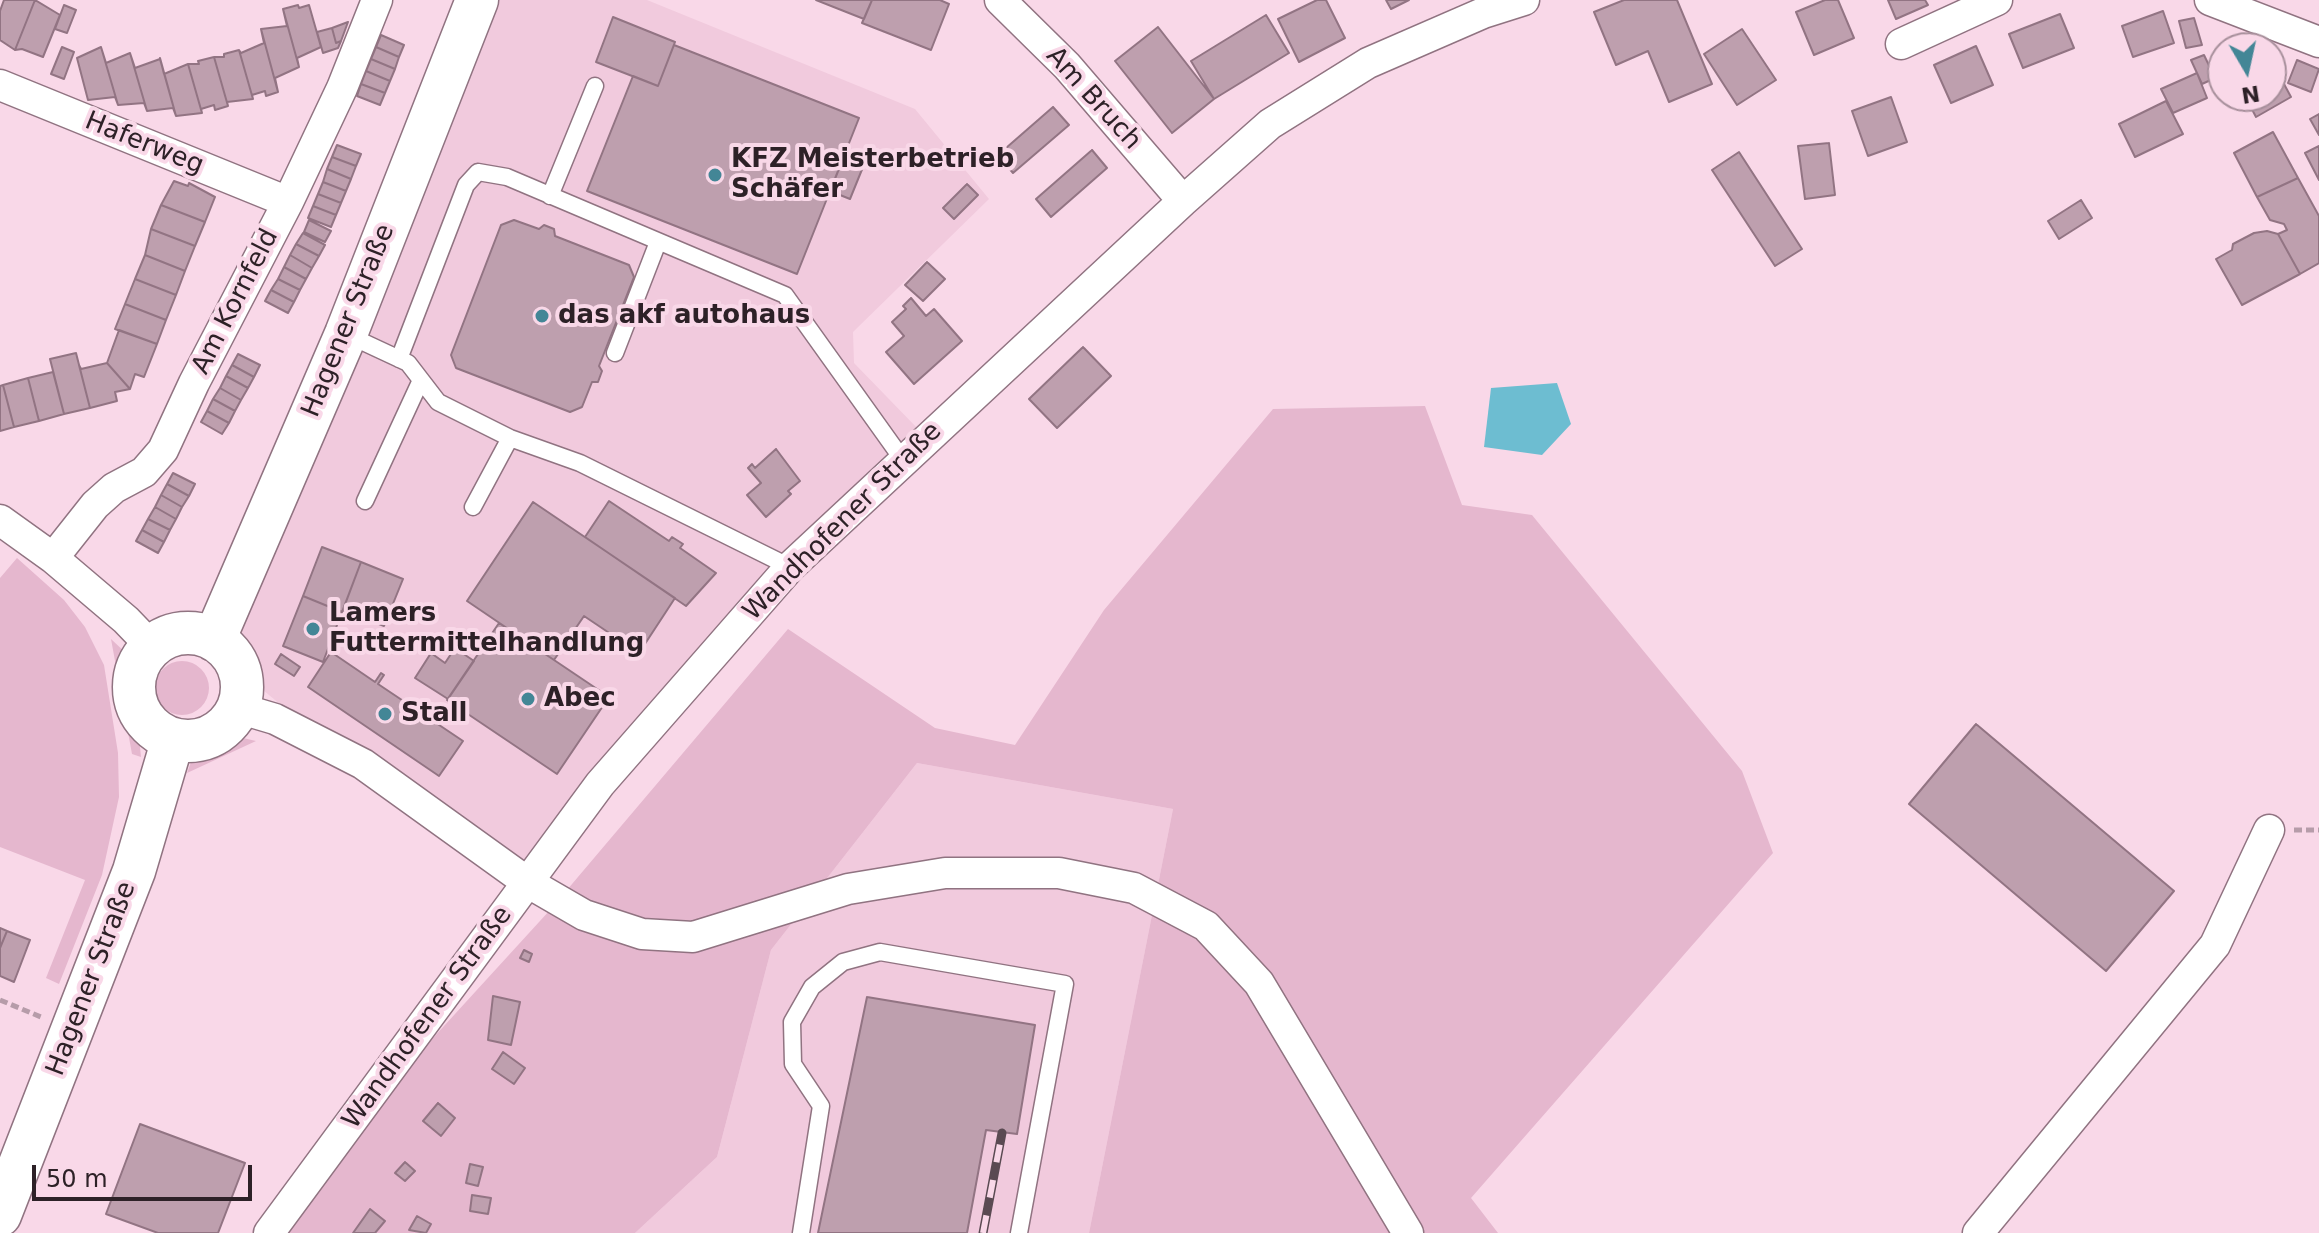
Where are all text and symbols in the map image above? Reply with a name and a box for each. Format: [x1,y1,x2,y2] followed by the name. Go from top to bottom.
[2207,32,2287,112] north arrow
[1039,41,1147,157] street label: Am Bruch
[2239,80,2262,108] text: N
[80,106,208,182] street label: Haferweg
[731,144,1014,206] place label: KFZ Meisterbetrieb Schäfer
[706,166,724,184] marker: KFZ Meisterbetrieb Schäfer
[296,220,402,422] street label: Hagener Straße
[186,224,286,380] street label: Am Kornfeld
[558,300,810,332] place label: das akf autohaus
[533,307,551,325] marker: das akf autohaus
[737,416,949,628] street label: Wandhofener Straße
[329,598,644,660] place label: Lamers Futtermittelhandlung
[304,620,322,638] marker: Lamers Futtermittelhandlung
[544,683,616,715] place label: Abec
[519,690,537,708] marker: Abec
[401,698,468,730] place label: Stall
[376,705,394,723] marker: Stall
[41,878,143,1080] street label: Hagener Straße
[337,901,519,1135] street label: Wandhofener Straße
[36,1149,256,1199] scale bar
[46,1165,108,1193] text: 50 m

